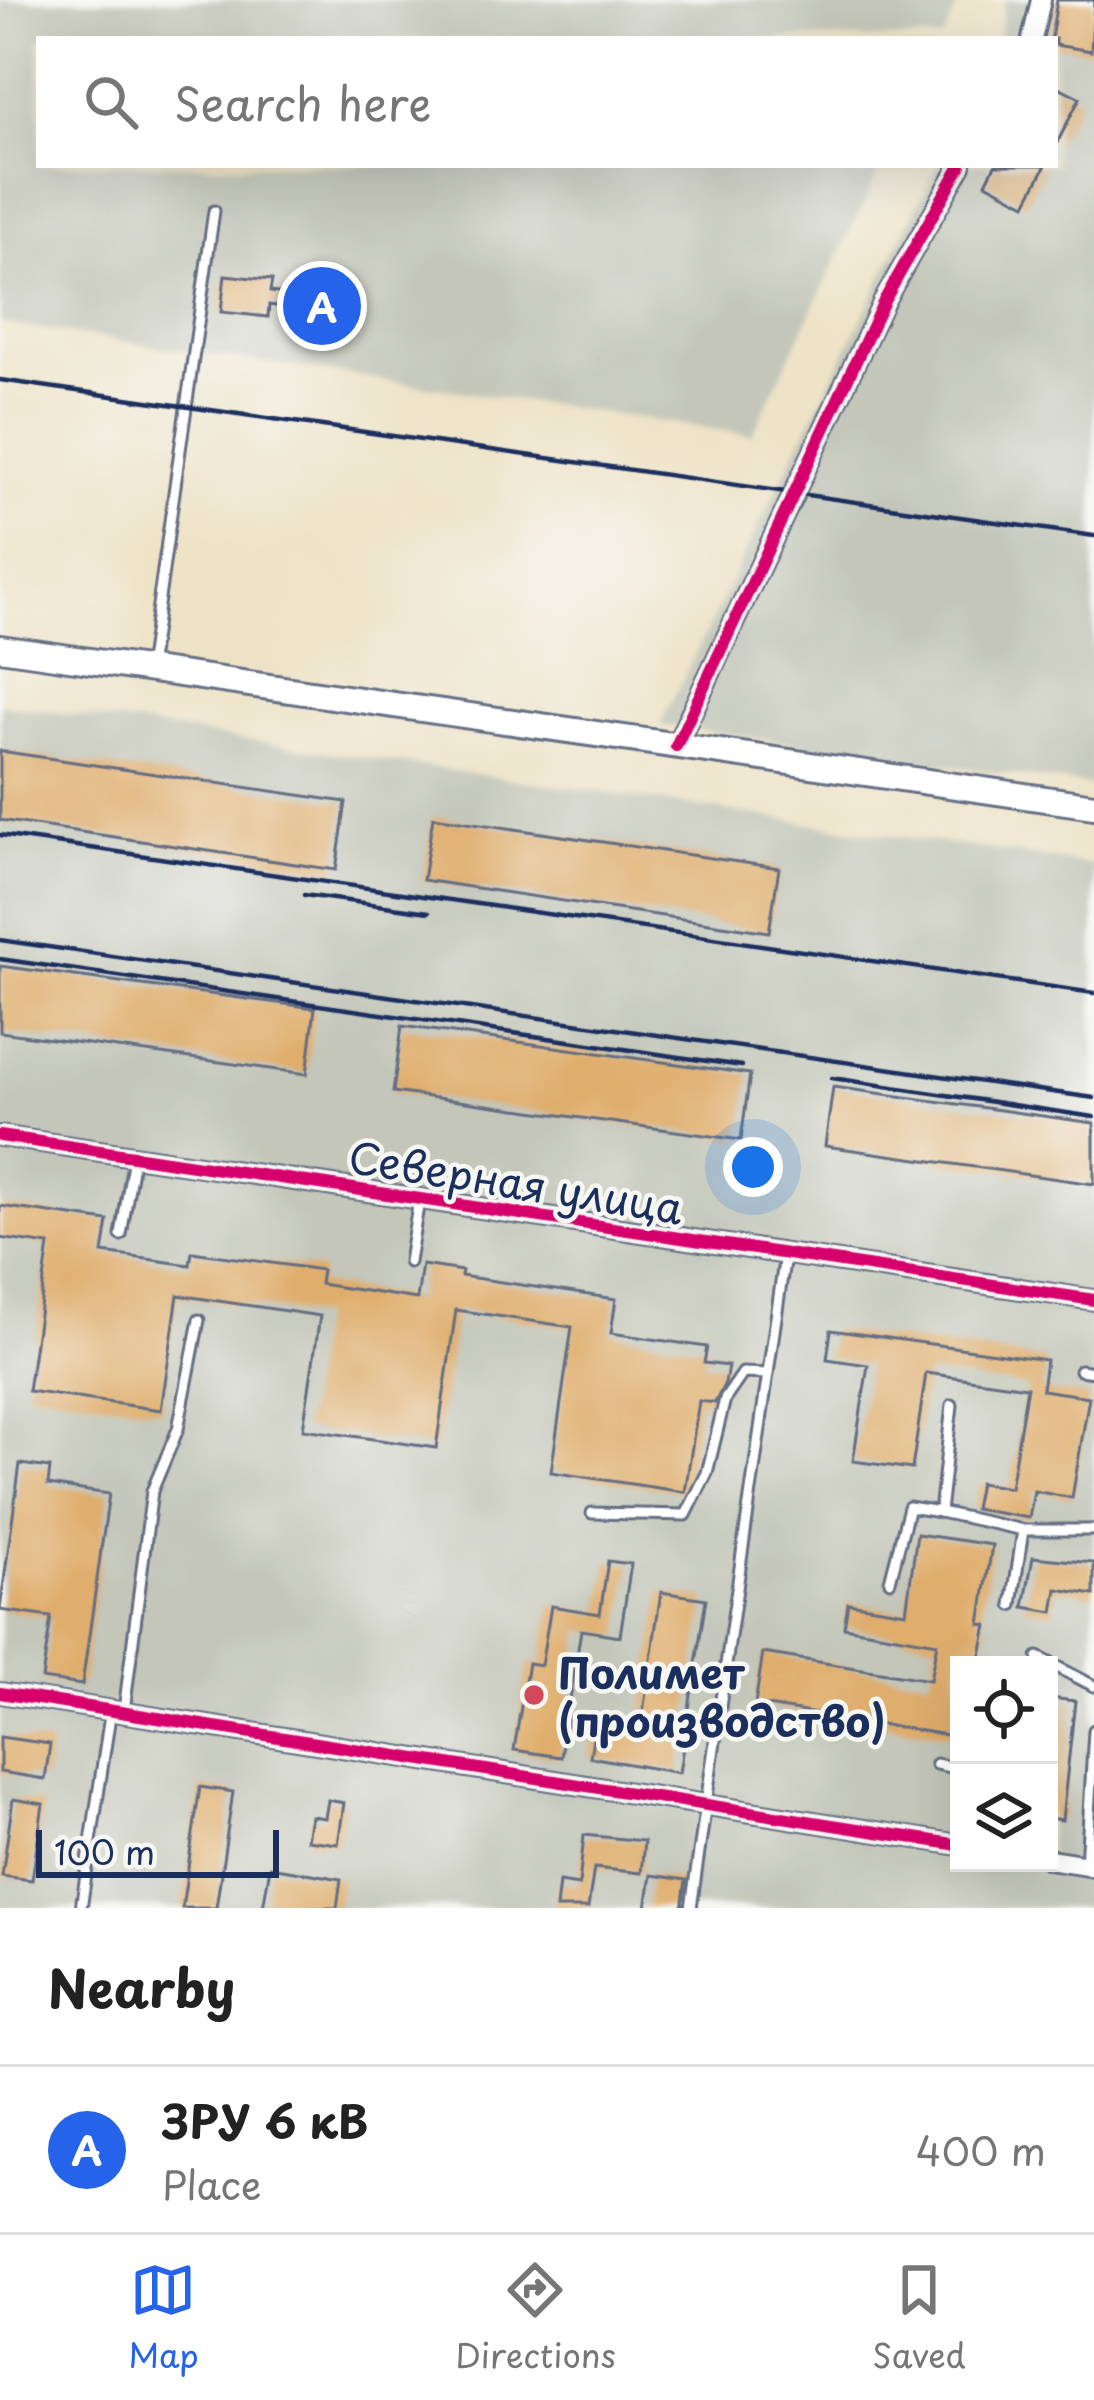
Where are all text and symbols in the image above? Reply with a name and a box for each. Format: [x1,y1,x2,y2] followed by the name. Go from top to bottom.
[36,36,1058,168] search box
[174,68,431,136] text: Search here
[78,69,144,135] icon: search
[283,261,361,351] pin: A
[344,1123,688,1239] street label: Северная улица
[723,1137,783,1197] your location
[558,1640,886,1751] place label: Полимет (производство)
[950,1656,1058,1872] map controls
[950,1656,1058,1764] button: locate
[521,1682,547,1708] marker: Полимет (производство)
[950,1764,1058,1872] button: layers
[36,1824,279,1877] scale bar
[54,1826,155,1876] text: 100 m
[48,1948,235,2025] text: Nearby
[162,2086,369,2154] text: ЗРУ 6 кВ
[72,2120,102,2179] text: A
[916,2120,1046,2179] text: 400 m
[162,2154,262,2213] text: Place
[128,2257,199,2379] tab: Map
[455,2257,616,2379] tab: Directions
[872,2257,966,2379] tab: Saved

